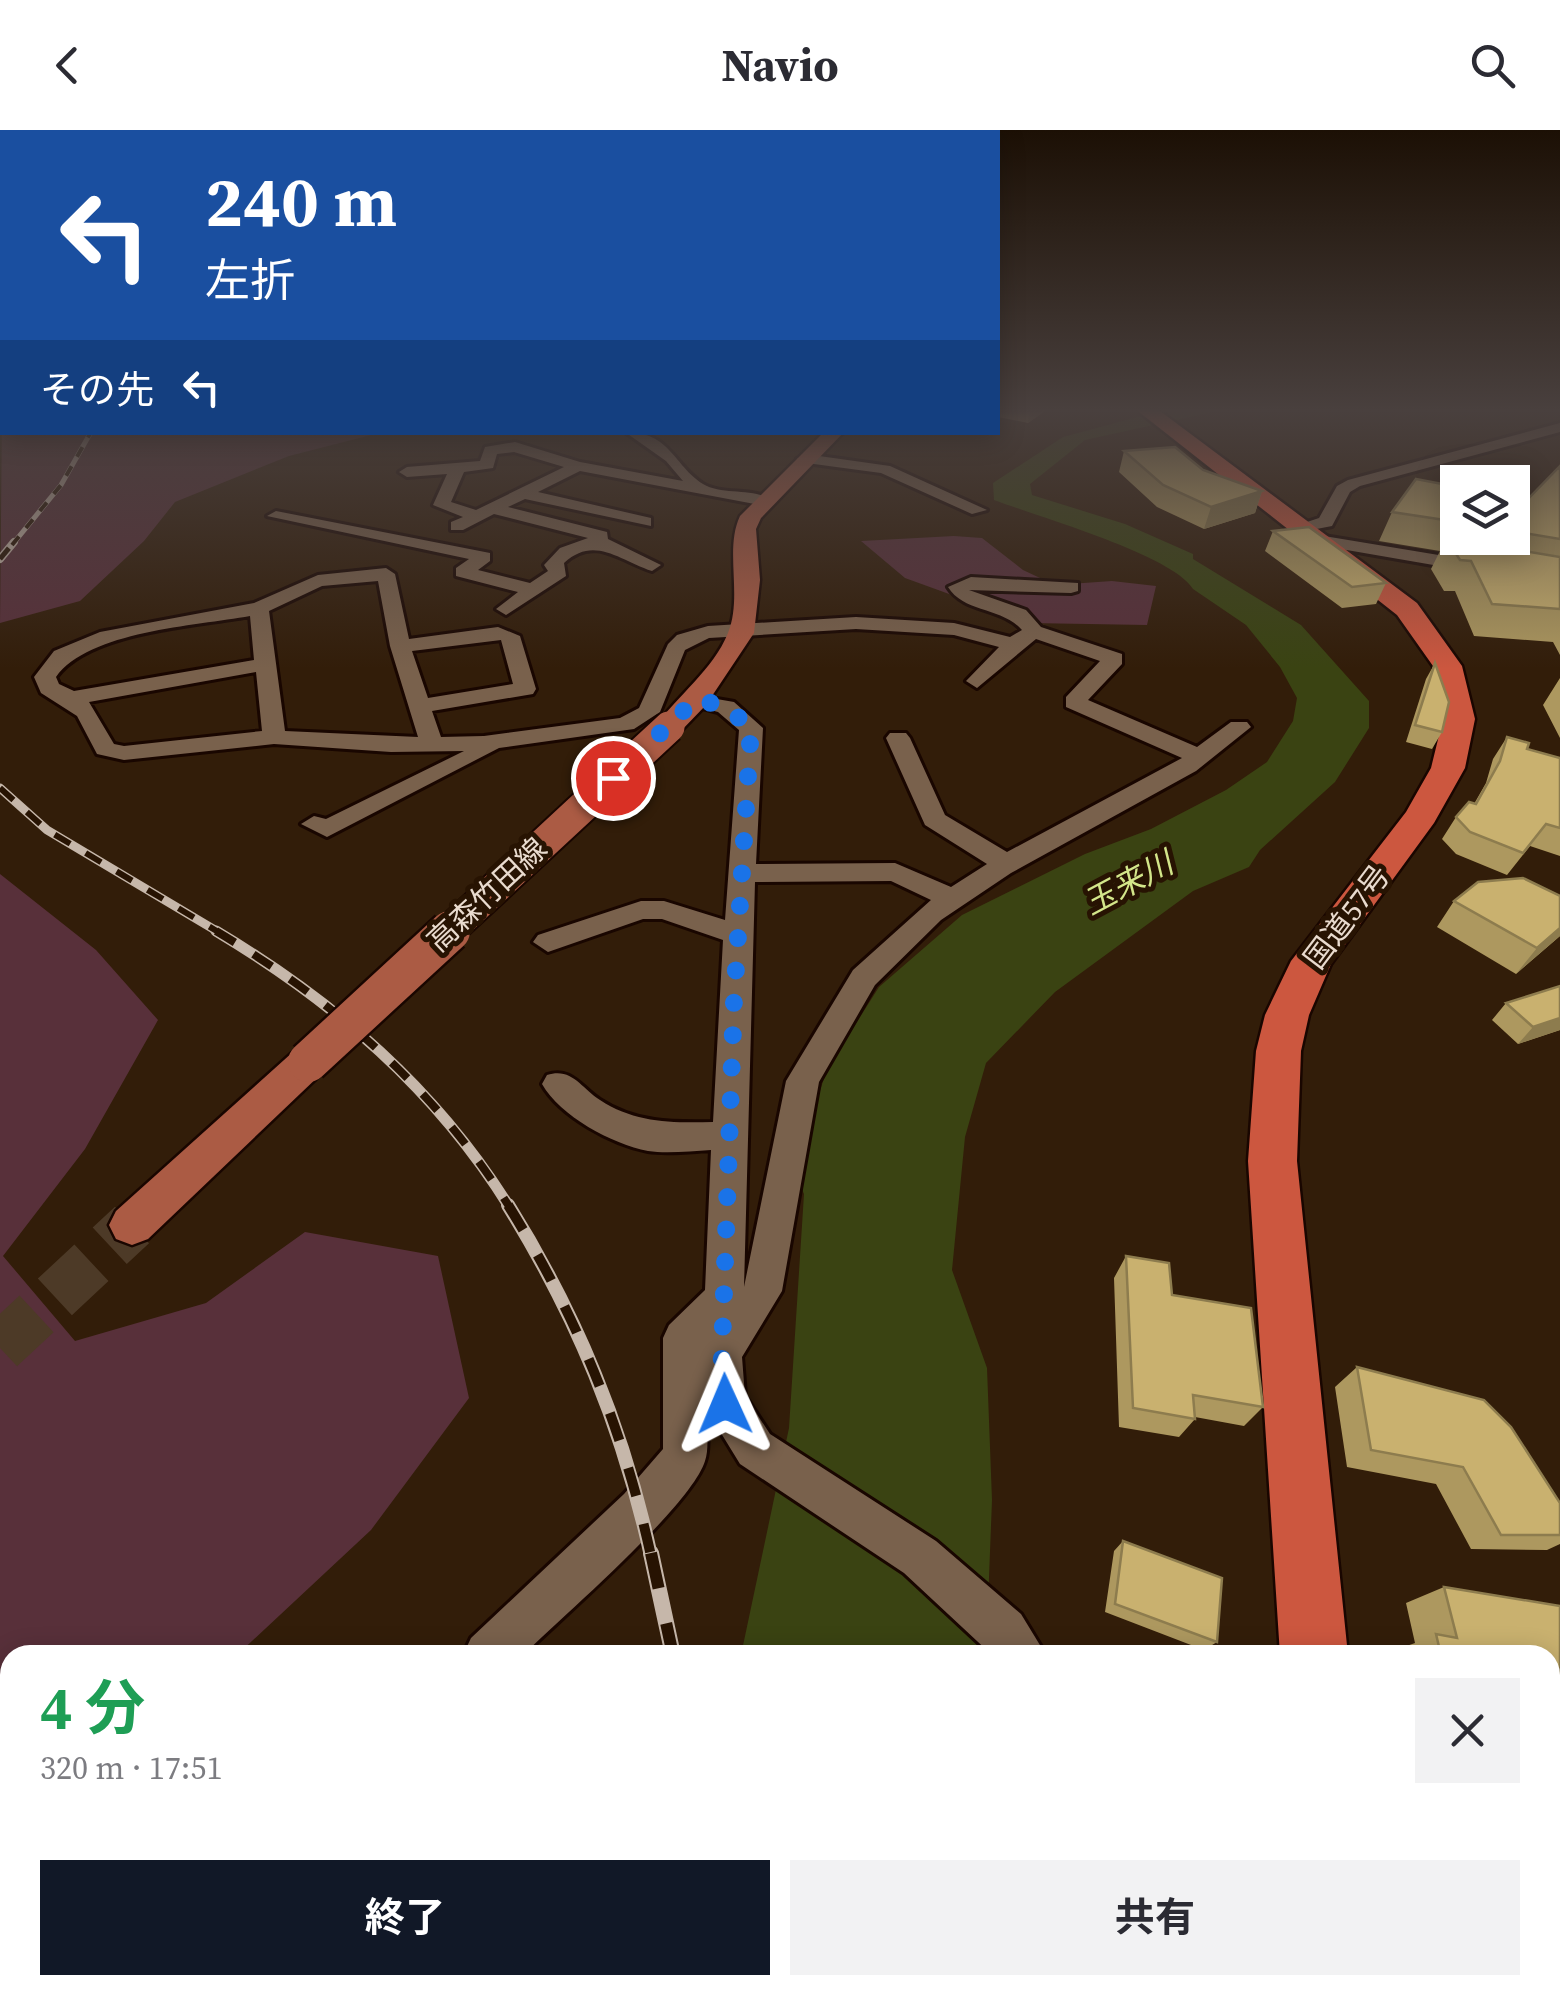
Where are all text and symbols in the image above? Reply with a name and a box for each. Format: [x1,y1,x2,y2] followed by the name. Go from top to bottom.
[721,34,839,96] text: Navio
[40,38,95,93] icon: back
[1465,38,1520,93] icon: search
[205,153,397,249] text: 240 m
[40,170,170,300] icon: left
[205,249,295,311] text: 左折
[174,360,229,415] icon: left
[40,364,154,416] text: その先
[1440,465,1530,555] map controls
[1440,465,1530,555] button: layers
[571,736,656,821] pin
[586,751,641,806] icon: arrive
[418,828,555,961] street label: 高森竹田線
[1075,840,1183,925] water label: 玉来川
[1294,856,1399,977] street label: 国道57号
[673,1352,777,1456] position arrow
[40,1667,145,1749] text: 4 分
[1415,1678,1520,1783] button: close
[40,1746,222,1790] text: 320 m · 17:51
[40,1860,770,1975] button: 終了
[790,1860,1520,1975] button: 共有

